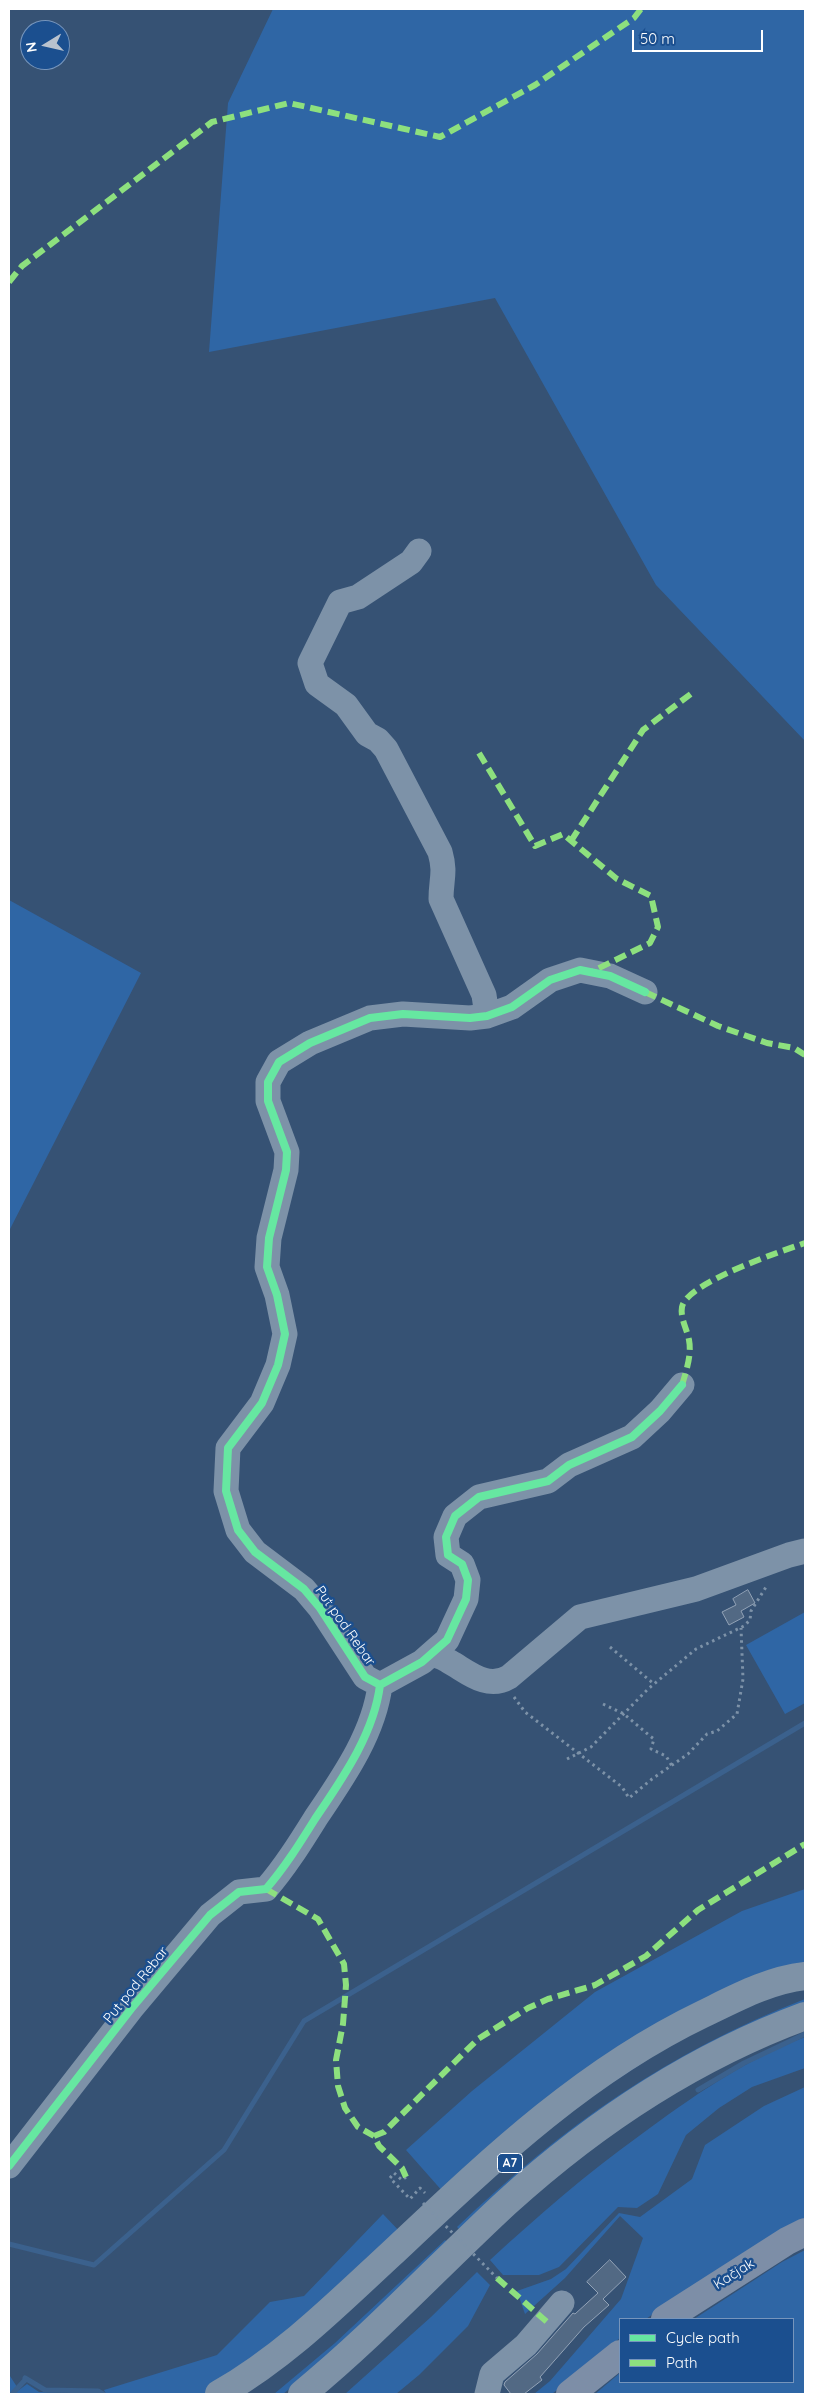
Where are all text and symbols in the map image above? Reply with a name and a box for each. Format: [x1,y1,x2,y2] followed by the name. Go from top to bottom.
[20,20,70,70] north arrow
[634,20,765,52] scale bar
[640,29,675,48] text: 50 m
[21,41,41,54] text: N
[311,1583,379,1669] street label: Put pod Rebar
[100,1943,172,2027] street label: Put pod Rebar
[498,2154,522,2172] road number: A7
[710,2255,758,2293] street label: Kačjak
[619,2318,794,2383] legend
[666,2328,740,2347] text: Cycle path
[666,2353,698,2372] text: Path

